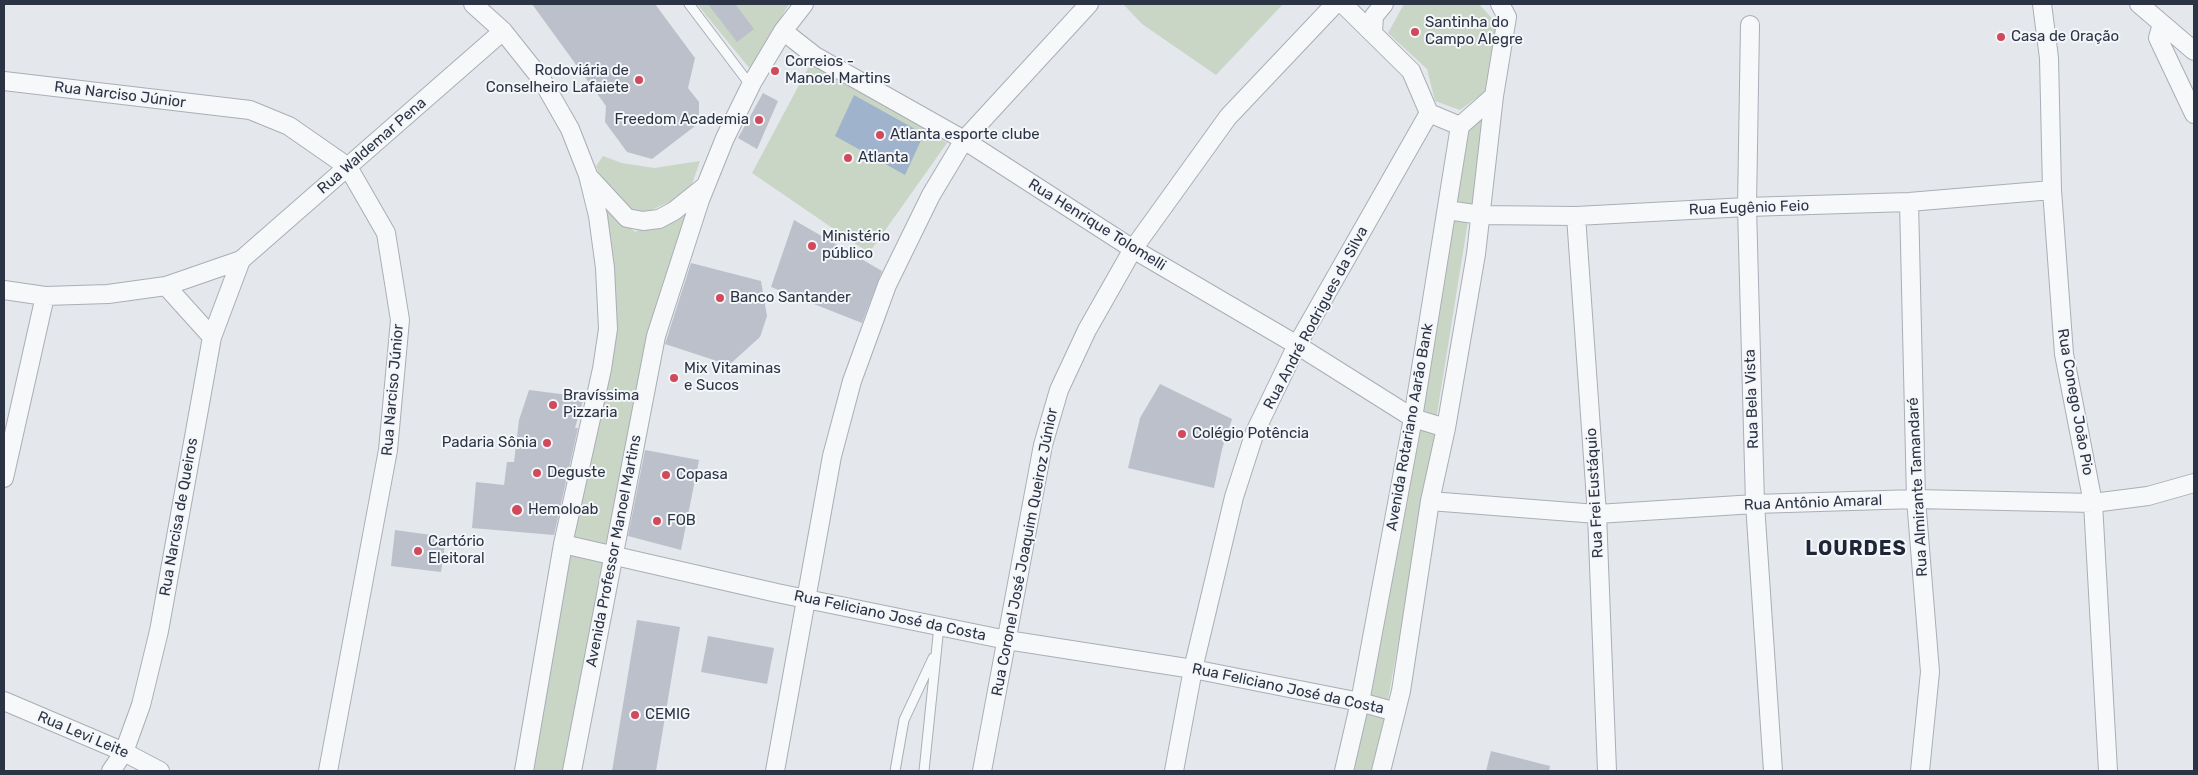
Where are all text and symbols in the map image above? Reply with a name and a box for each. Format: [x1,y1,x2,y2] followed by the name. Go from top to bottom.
[1425,14,1523,49] place label: Santinha do Campo Alegre
[1409,26,1421,38] marker: Santinha do Campo Alegre
[2011,28,2119,46] place label: Casa de Oração
[1995,31,2007,43] marker: Casa de Oração
[785,53,891,88] place label: Correios - Manoel Martins
[486,62,629,97] place label: Rodoviária de Conselheiro Lafaiete
[769,65,781,77] marker: Correios - Manoel Martins
[633,74,645,86] marker: Rodoviária de Conselheiro Lafaiete
[53,78,187,112] street label: Rua Narciso Júnior
[314,94,430,198] street label: Rua Waldemar Pena
[614,111,749,129] place label: Freedom Academia
[753,114,765,126] marker: Freedom Academia
[890,126,1040,144] place label: Atlanta esporte clube
[874,129,886,141] marker: Atlanta esporte clube
[858,149,909,167] place label: Atlanta
[842,152,854,164] marker: Atlanta
[1025,175,1169,275] street label: Rua Henrique Tolomelli
[1689,197,1809,219] street label: Rua Eugênio Feio
[1260,223,1372,413] street label: Rua André Rodrigues da Silva
[822,228,890,263] place label: Ministério público
[806,240,818,252] marker: Ministério público
[730,289,851,307] place label: Banco Santander
[714,292,726,304] marker: Banco Santander
[1383,322,1437,532] street label: Avenida Rotariano Aarão Bank
[378,323,408,457] street label: Rua Narciso Júnior
[2053,327,2097,477] street label: Rua Conego João Pio
[1741,349,1763,449] street label: Rua Bela Vista
[684,360,781,395] place label: Mix Vitaminas e Sucos
[668,372,680,384] marker: Mix Vitaminas e Sucos
[563,387,639,422] place label: Bravíssima Pizzaria
[1904,397,1932,577] street label: Rua Almirante Tamandaré
[547,399,559,411] marker: Bravíssima Pizzaria
[988,406,1062,698] street label: Rua Coronel José Joaquim Queiroz Júnior
[1192,425,1309,443] place label: Colégio Potência
[1583,427,1607,559] street label: Rua Frei Eustáquio
[1176,428,1188,440] marker: Colégio Potência
[583,433,645,669] street label: Avenida Professor Manoel Martins
[442,434,537,452] place label: Padaria Sônia
[156,436,202,598] street label: Rua Narcisa de Queiros
[541,437,553,449] marker: Padaria Sônia
[547,464,606,482] place label: Deguste
[676,466,728,484] place label: Copasa
[531,467,543,479] marker: Deguste
[660,469,672,481] marker: Copasa
[1743,492,1883,514] street label: Rua Antônio Amaral
[528,501,599,519] place label: Hemoloab
[510,503,524,517] marker: Hemoloab
[667,512,696,530] place label: FOB
[651,515,663,527] marker: FOB
[428,533,485,568] place label: Cartório Eleitoral
[1804,537,1908,561] district label: LOURDES
[412,545,424,557] marker: Cartório Eleitoral
[792,587,988,645] street label: Rua Feliciano José da Costa
[1190,660,1386,718] street label: Rua Feliciano José da Costa
[645,706,690,724] place label: CEMIG
[35,708,131,762] street label: Rua Levi Leite
[629,709,641,721] marker: CEMIG

